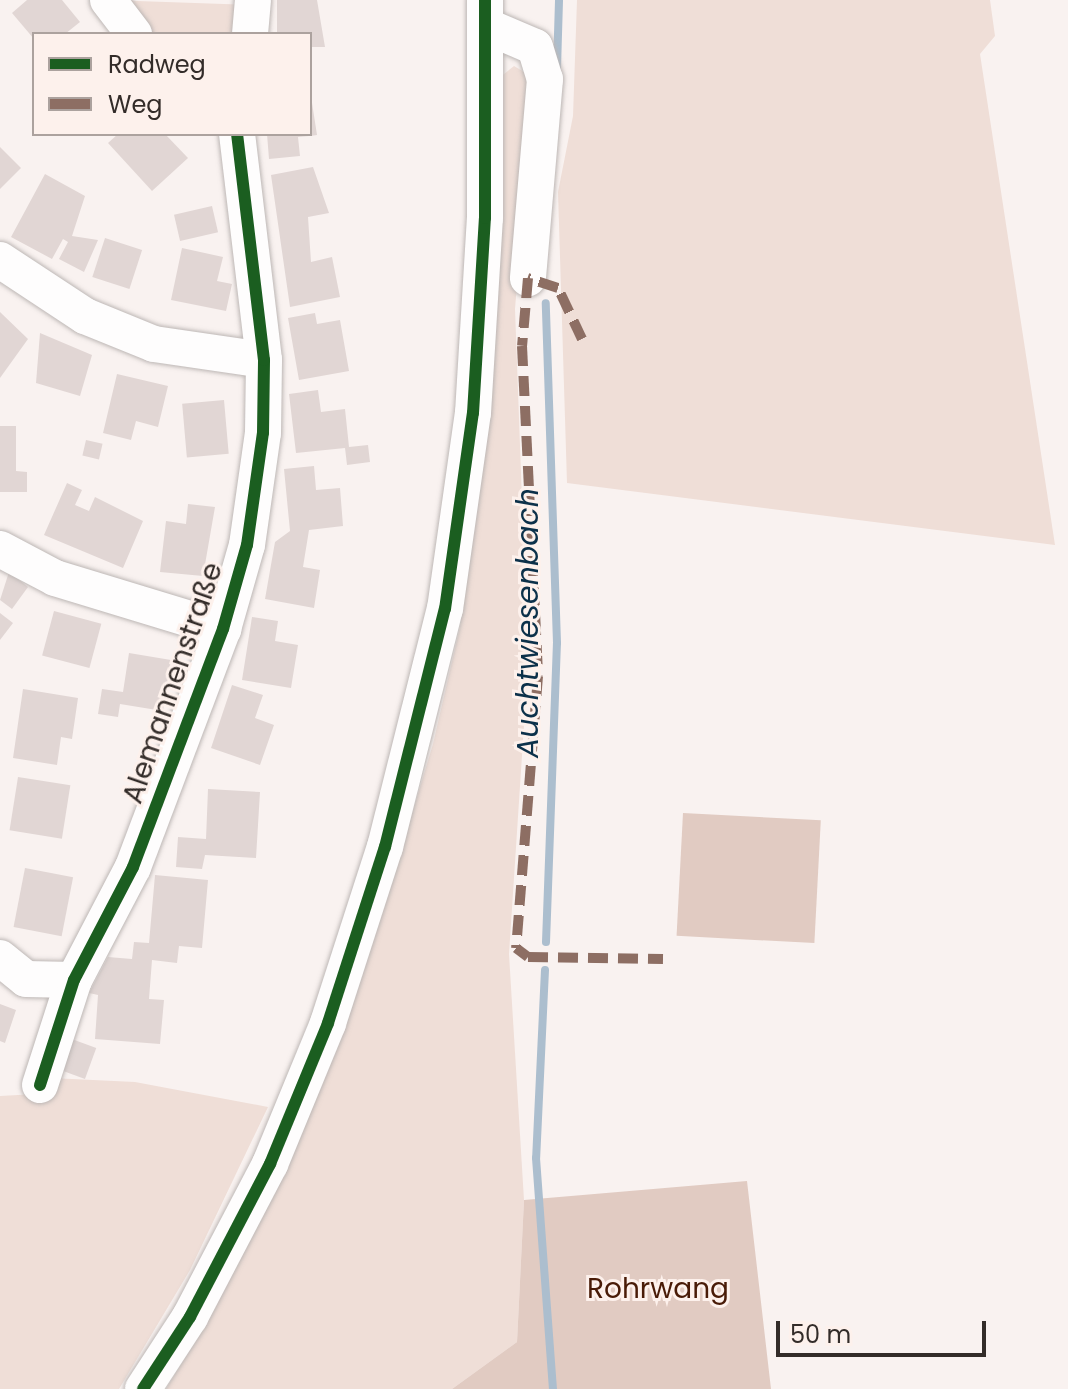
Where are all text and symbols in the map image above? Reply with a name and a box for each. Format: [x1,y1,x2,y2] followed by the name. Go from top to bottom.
[32,32,312,136] legend
[108,48,206,81] text: Radweg
[108,88,163,121] text: Weg
[510,488,546,758] water label: Auchtwiesenbach
[116,558,230,808] street label: Alemannenstraße
[587,1272,729,1306] park label: Rohrwang
[780,1305,990,1355] scale bar
[790,1318,851,1351] text: 50 m

